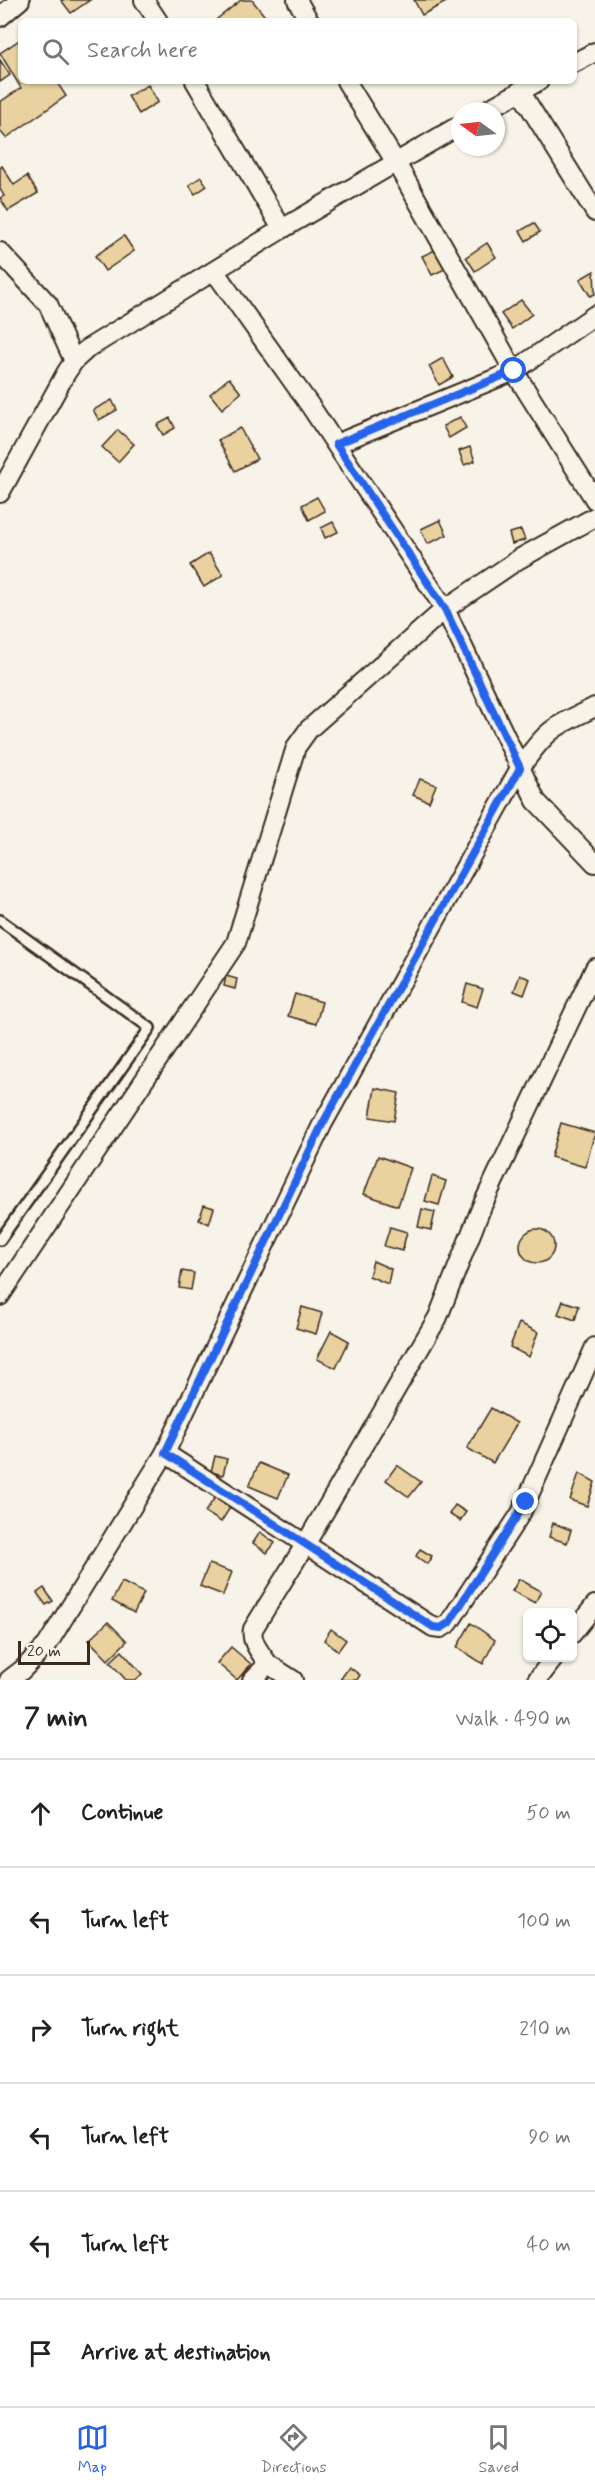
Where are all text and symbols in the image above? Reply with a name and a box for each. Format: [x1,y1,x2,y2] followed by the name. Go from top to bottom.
[18,18,577,84] search box
[39,35,72,68] icon: search
[87,37,198,65] text: Search here
[451,102,505,156] north arrow
[500,357,526,383] route start
[512,1488,538,1514] route end
[523,1608,577,1662] map controls
[523,1608,577,1662] button: locate
[18,1638,90,1666] scale bar
[27,1641,61,1662] text: 20 m
[24,1702,88,1736] text: 7 min
[456,1706,571,1733] text: Walk · 490 m
[24,1797,57,1830] icon: ahead
[81,1799,163,1827] text: Continue
[526,1800,571,1827] text: 50 m
[24,1905,57,1938] icon: left
[81,1907,169,1935] text: Turn left
[517,1908,571,1935] text: 100 m
[24,2013,57,2046] icon: right
[81,2015,179,2043] text: Turn right
[519,2016,571,2043] text: 210 m
[24,2121,57,2154] icon: left
[81,2123,169,2151] text: Turn left
[528,2124,571,2151] text: 90 m
[24,2229,57,2262] icon: left
[81,2231,169,2259] text: Turn left
[527,2232,571,2259] text: 40 m
[24,2337,57,2370] icon: arrive
[81,2339,271,2367] text: Arrive at destination
[76,2421,109,2478] tab: Map
[261,2421,327,2478] tab: Directions
[479,2421,519,2478] tab: Saved

